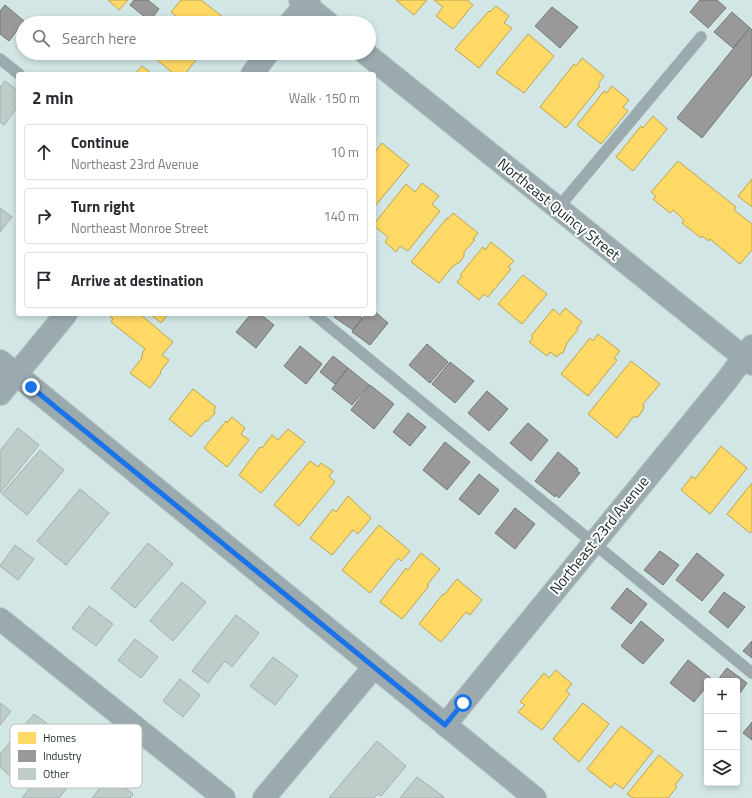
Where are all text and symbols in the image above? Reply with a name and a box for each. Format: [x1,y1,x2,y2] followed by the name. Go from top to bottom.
[16,16,376,60] search box
[30,27,52,49] icon: search
[62,27,136,50] text: Search here
[32,85,73,111] text: 2 min
[289,88,360,108] text: Walk · 150 m
[71,131,129,154] text: Continue
[33,141,55,163] icon: ahead
[331,142,359,162] text: 10 m
[493,152,626,266] street label: Northeast Quincy Street
[71,154,198,174] text: Northeast 23rd Avenue
[71,195,135,218] text: Turn right
[33,205,55,227] icon: right
[323,206,359,226] text: 140 m
[71,218,208,238] text: Northeast Monroe Street
[33,269,55,291] icon: arrive
[71,269,204,292] text: Arrive at destination
[22,378,40,396] route end
[544,471,654,599] street label: Northeast 23rd Avenue
[704,678,740,786] map controls
[704,678,740,714] button: +
[454,694,472,712] route start
[704,714,740,750] button: −
[10,724,142,788] legend
[43,730,76,746] text: Homes
[43,748,82,764] text: Industry
[704,750,740,786] button: layers
[43,766,70,782] text: Other

